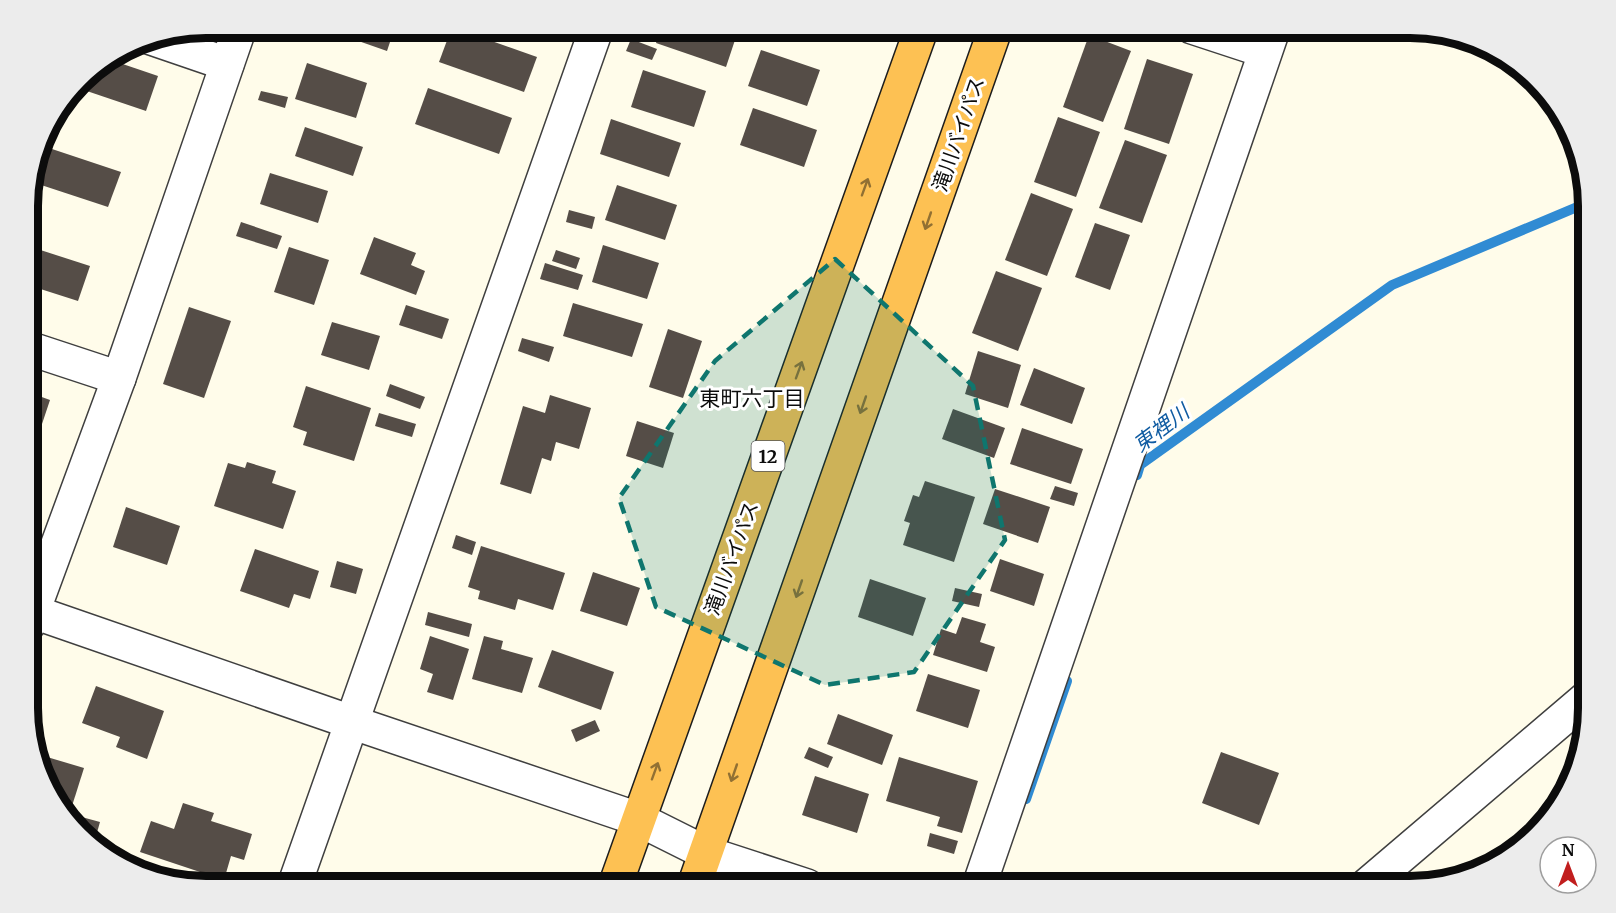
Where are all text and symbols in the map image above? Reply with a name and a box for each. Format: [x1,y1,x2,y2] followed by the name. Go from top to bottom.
[927,73,989,195] street label: 滝川バイパス
[860,178,871,197] one-way arrow
[921,211,932,230] one-way arrow
[794,361,805,380] one-way arrow
[700,385,805,412] district label: 東町六丁目
[857,395,868,414] one-way arrow
[1128,397,1196,458] water label: 東裡川
[752,441,784,471] road number: 12
[699,498,763,618] street label: 滝川バイパス
[792,579,803,598] one-way arrow
[650,762,661,781] one-way arrow
[728,763,739,782] one-way arrow
[1538,835,1598,895] north arrow
[1562,840,1575,860] text: N

